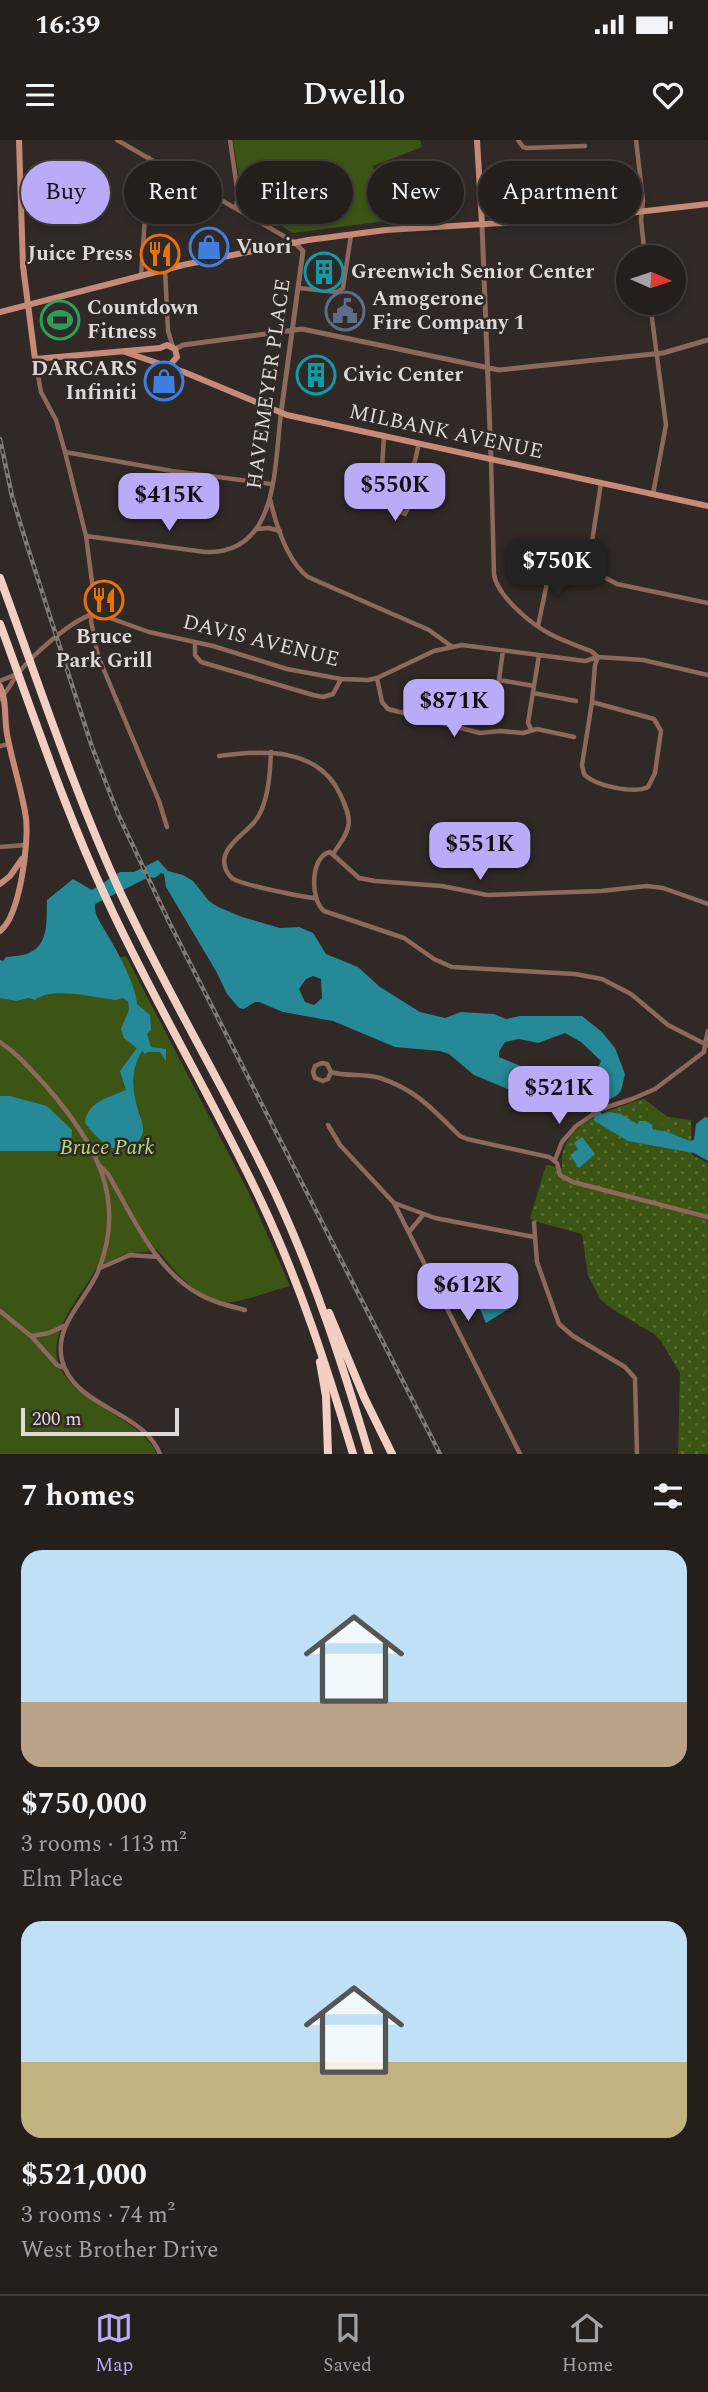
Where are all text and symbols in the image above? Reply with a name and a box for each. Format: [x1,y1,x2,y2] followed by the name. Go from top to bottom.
[35,5,100,45] text: 16:39
[303,70,405,119] text: Dwello
[21,76,59,114] icon: menu
[649,76,687,114] icon: heart
[21,161,110,224] chip: Buy
[124,161,222,224] chip: Rent
[236,161,353,224] chip: Filters
[367,161,464,224] chip: New
[478,161,642,224] chip: Apartment
[188,226,230,268] shop icon: Vuori
[236,231,291,263] place label: Vuori
[139,233,181,275] restaurant icon: Juice Press
[27,238,133,270] place label: Juice Press
[616,245,686,315] north arrow
[616,245,686,315] map controls
[303,251,345,293] building icon: Greenwich Senior Center
[351,256,594,288] place label: Greenwich Senior Center
[238,277,300,491] street label: HAVEMEYER PLACE
[372,283,525,339] place label: Amogerone Fire Company 1
[324,290,366,332] public building icon: Amogerone Fire Company 1
[87,292,199,348] place label: Countdown Fitness
[39,299,81,341] sports icon: Countdown Fitness
[31,353,137,409] place label: DARCARS Infiniti
[295,354,337,396] building icon: Civic Center
[343,359,463,391] place label: Civic Center
[143,360,185,402] shop icon: DARCARS Infiniti
[346,396,546,468] street label: MILBANK AVENUE
[346,464,444,523] pin: $550K
[360,468,430,503] text: $550K
[120,474,218,533] pin: $415K
[134,478,204,513] text: $415K
[508,540,606,599] pin: $750K
[522,544,592,579] text: $750K
[83,579,125,621] restaurant icon: Bruce Park Grill
[179,606,343,676] street label: DAVIS AVENUE
[55,621,153,677] place label: Bruce Park Grill
[405,680,503,739] pin: $871K
[419,684,489,719] text: $871K
[431,822,529,882] pin: $551K
[445,827,515,862] text: $551K
[510,1066,608,1126] pin: $521K
[524,1071,594,1106] text: $521K
[60,1132,154,1164] park label: Bruce Park
[419,1264,517,1323] pin: $612K
[433,1268,503,1303] text: $612K
[21,1405,178,1437] scale bar
[32,1405,82,1434] text: 200 m
[21,1473,135,1519] text: 7 homes
[649,1477,687,1515] icon: filters
[291,1596,417,1722] icon: home
[21,1781,147,1827] text: $750,000
[21,1827,187,1862] text: 3 rooms · 113 m²
[21,1862,123,1897] text: Elm Place
[291,1967,417,2093] icon: home
[21,2152,147,2198] text: $521,000
[21,2198,175,2233] text: 3 rooms · 74 m²
[21,2233,218,2268] text: West Brother Drive
[95,2309,133,2380] tab: Map
[323,2309,372,2380] tab: Saved
[562,2309,613,2380] tab: Home

